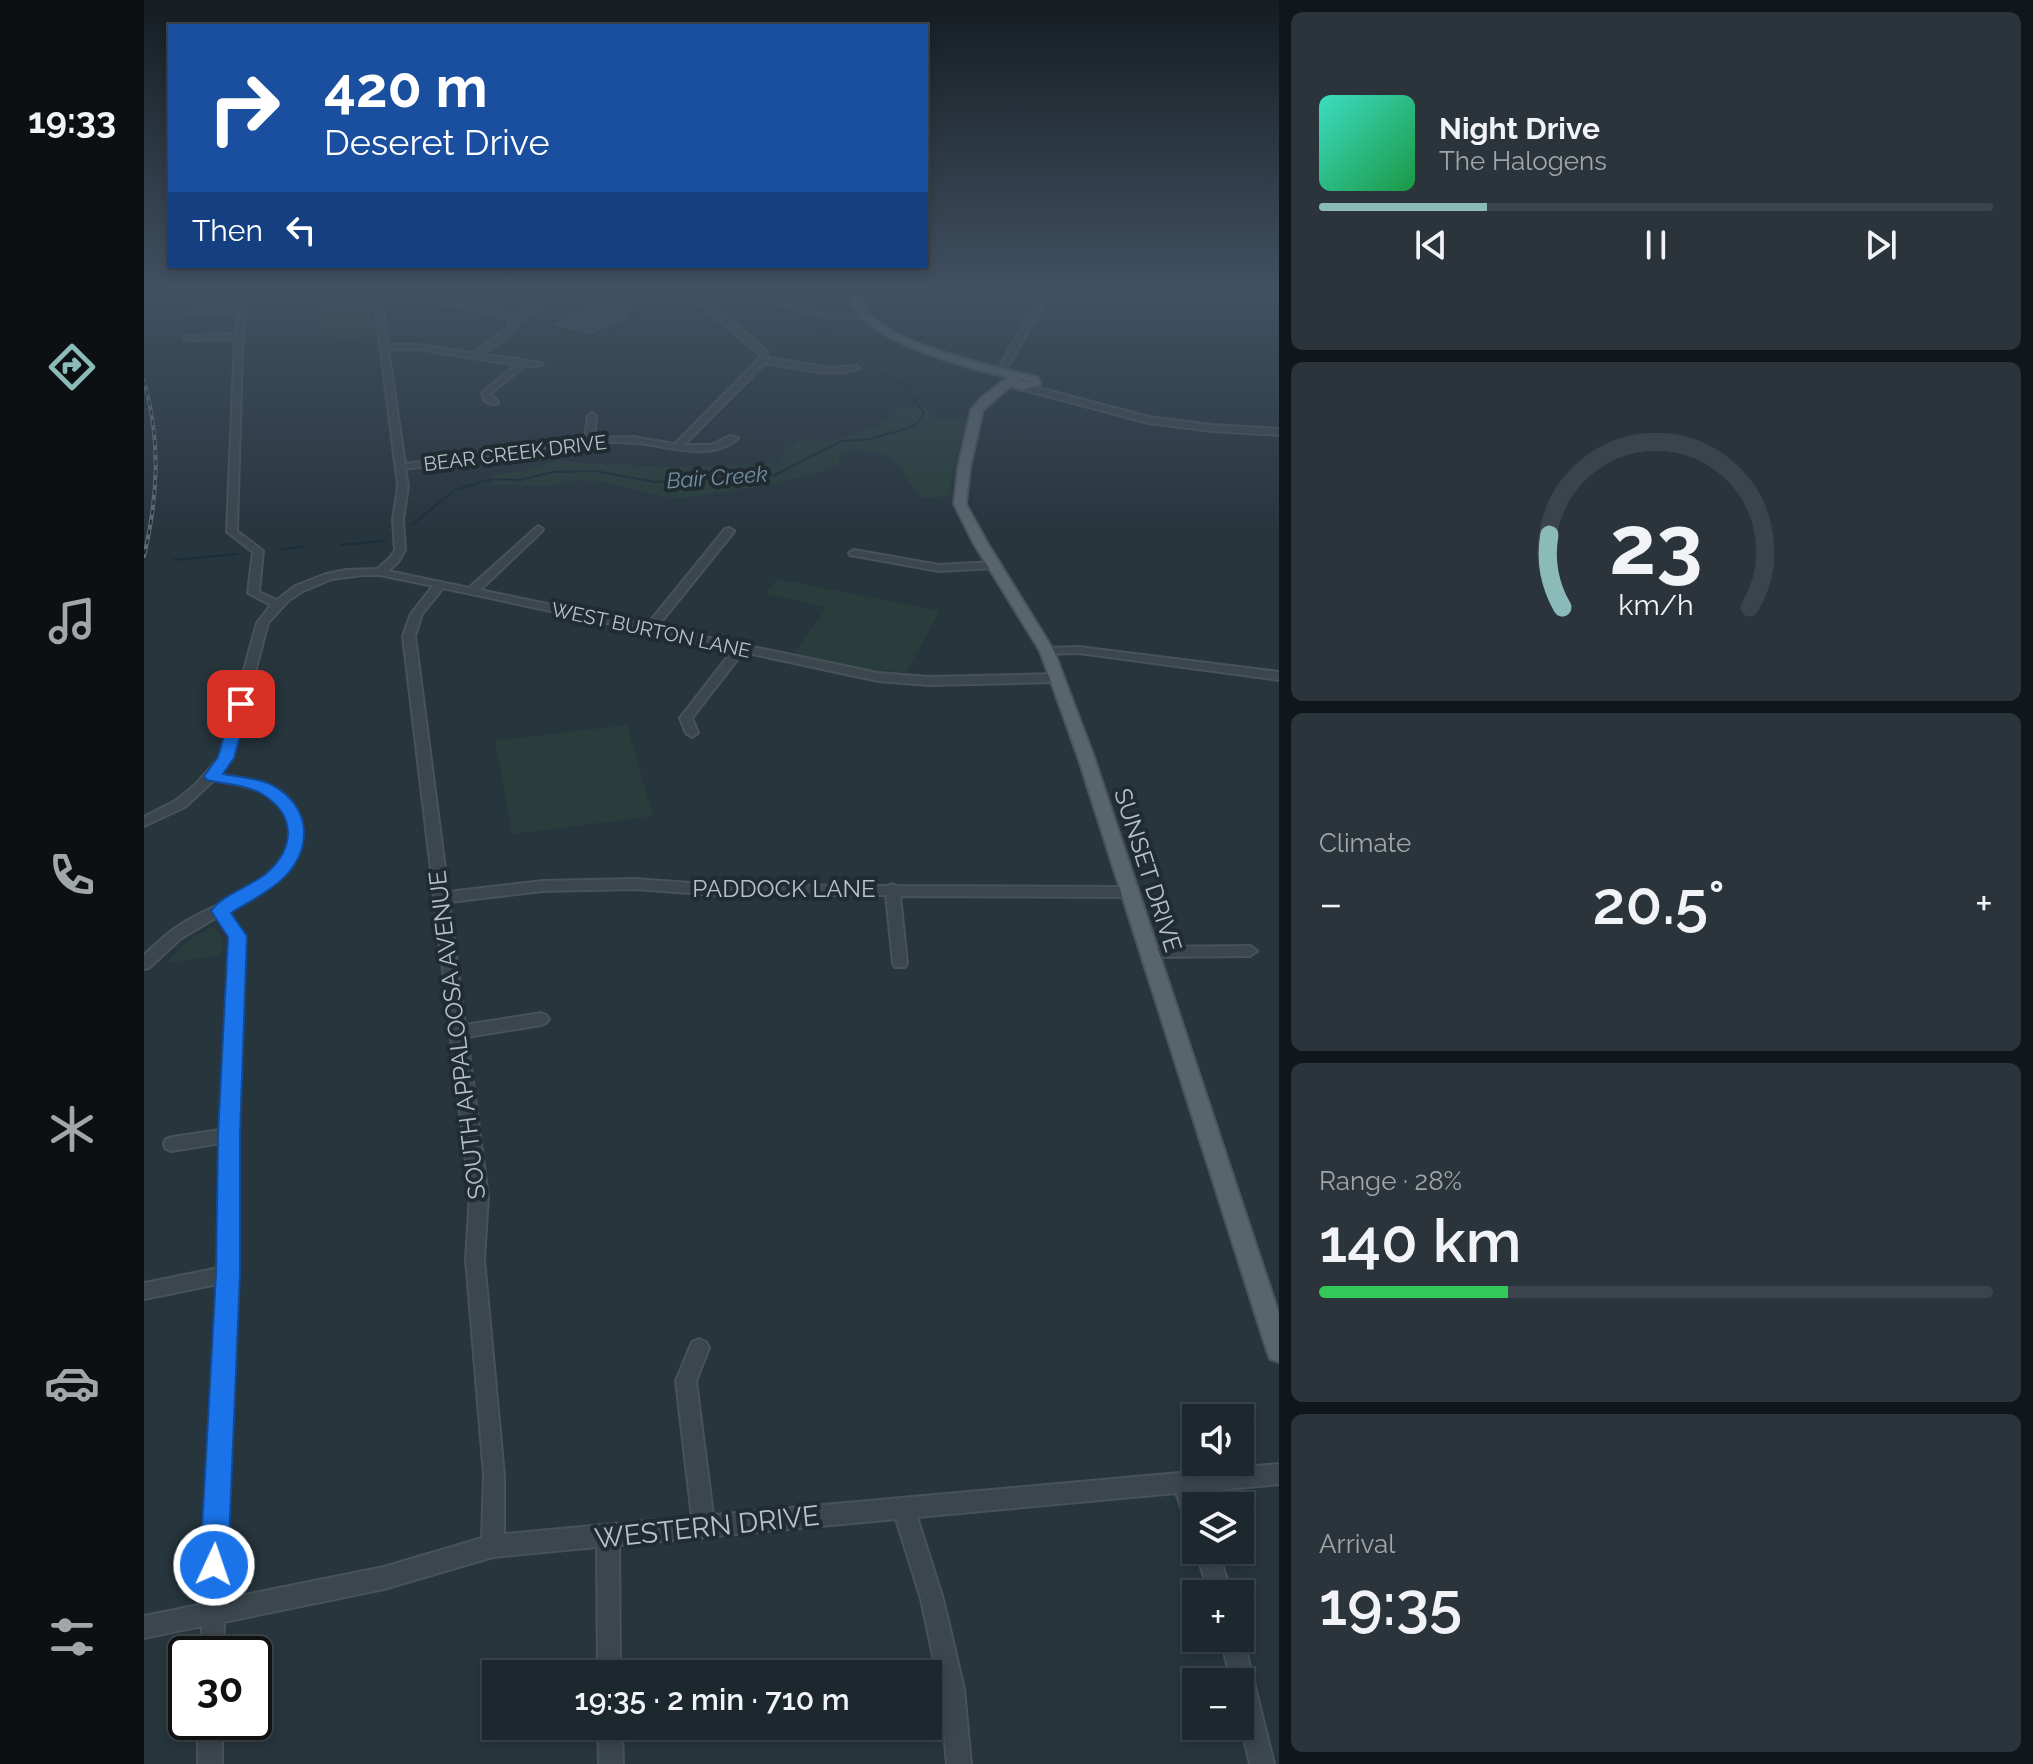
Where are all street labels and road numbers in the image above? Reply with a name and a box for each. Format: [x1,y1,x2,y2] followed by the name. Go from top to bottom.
[422,430,608,476] street label: BEAR CREEK DRIVE
[549,597,753,663] street label: WEST BURTON LANE
[1108,785,1188,955] street label: SUNSET DRIVE
[422,869,492,1201] street label: SOUTH APPALOOSA AVENUE
[692,874,876,903] street label: PADDOCK LANE
[593,1499,821,1555] street label: WESTERN DRIVE

